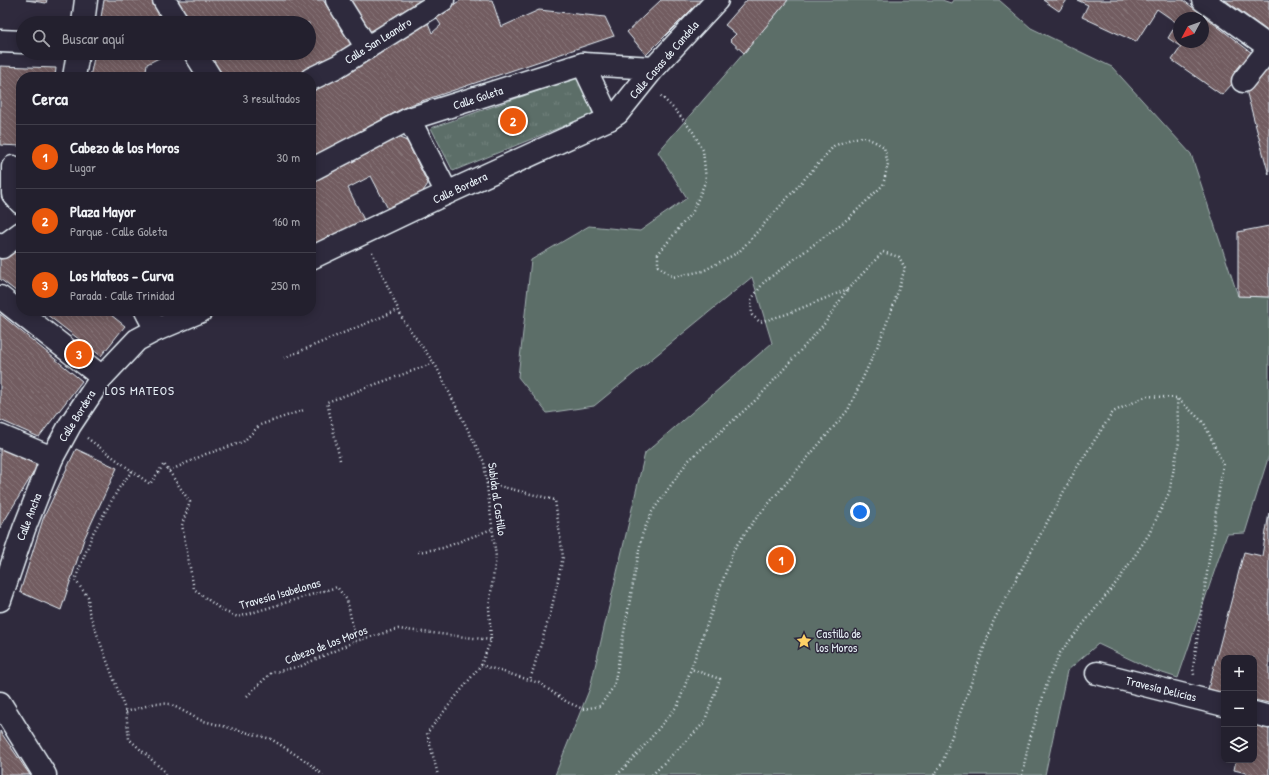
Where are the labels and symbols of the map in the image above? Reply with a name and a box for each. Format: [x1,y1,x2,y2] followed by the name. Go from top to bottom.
[1173,12,1209,48] north arrow
[341,13,415,68] street label: Calle San Leandro
[625,17,702,102] street label: Calle Casas de Candela
[451,81,505,114] street label: Calle Goleta
[500,106,526,136] pin: 2
[430,167,490,208] street label: Calle Bordera
[66,339,92,369] pin: 3
[105,381,175,399] district label: LOS MATEOS
[54,386,99,445] street label: Calle Bordera
[484,461,511,537] street label: Subida al Castillo
[12,490,45,543] street label: Calle Ancha
[850,502,870,522] your location
[768,545,794,575] pin: 1
[237,574,323,613] street label: Travesía Isabelonas
[282,621,370,668] street label: Cabezo de los Moros
[816,625,861,656] place label: Castillo de los Moros
[795,632,813,650] place icon: Castillo de los Moros
[1124,672,1199,706] street label: Travesía Delicias

